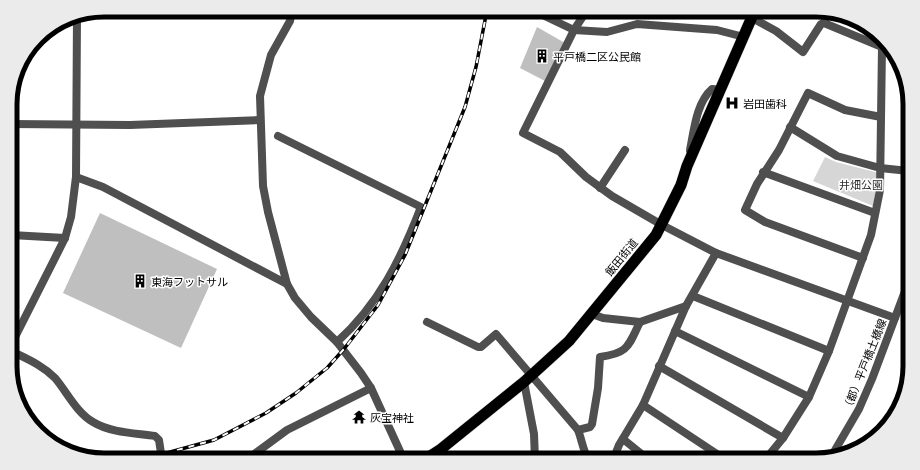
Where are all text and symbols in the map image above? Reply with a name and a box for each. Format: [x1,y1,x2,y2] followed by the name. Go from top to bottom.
[534,48,550,64] building icon: 平戸橋二区公民館
[553,50,641,63] place label: 平戸橋二区公民館
[724,95,740,111] hospital icon: 岩田歯科
[743,97,787,110] place label: 岩田歯科
[839,178,883,191] park label: 井畑公園
[602,236,640,278] street label: 飯田街道
[132,273,148,289] building icon: 東海フットサル
[151,275,228,288] place label: 東海フットサル
[839,317,889,413] street label: （都）平戸橋土橋線
[351,409,367,425] temple icon: 灰宝神社
[370,411,414,424] place label: 灰宝神社

